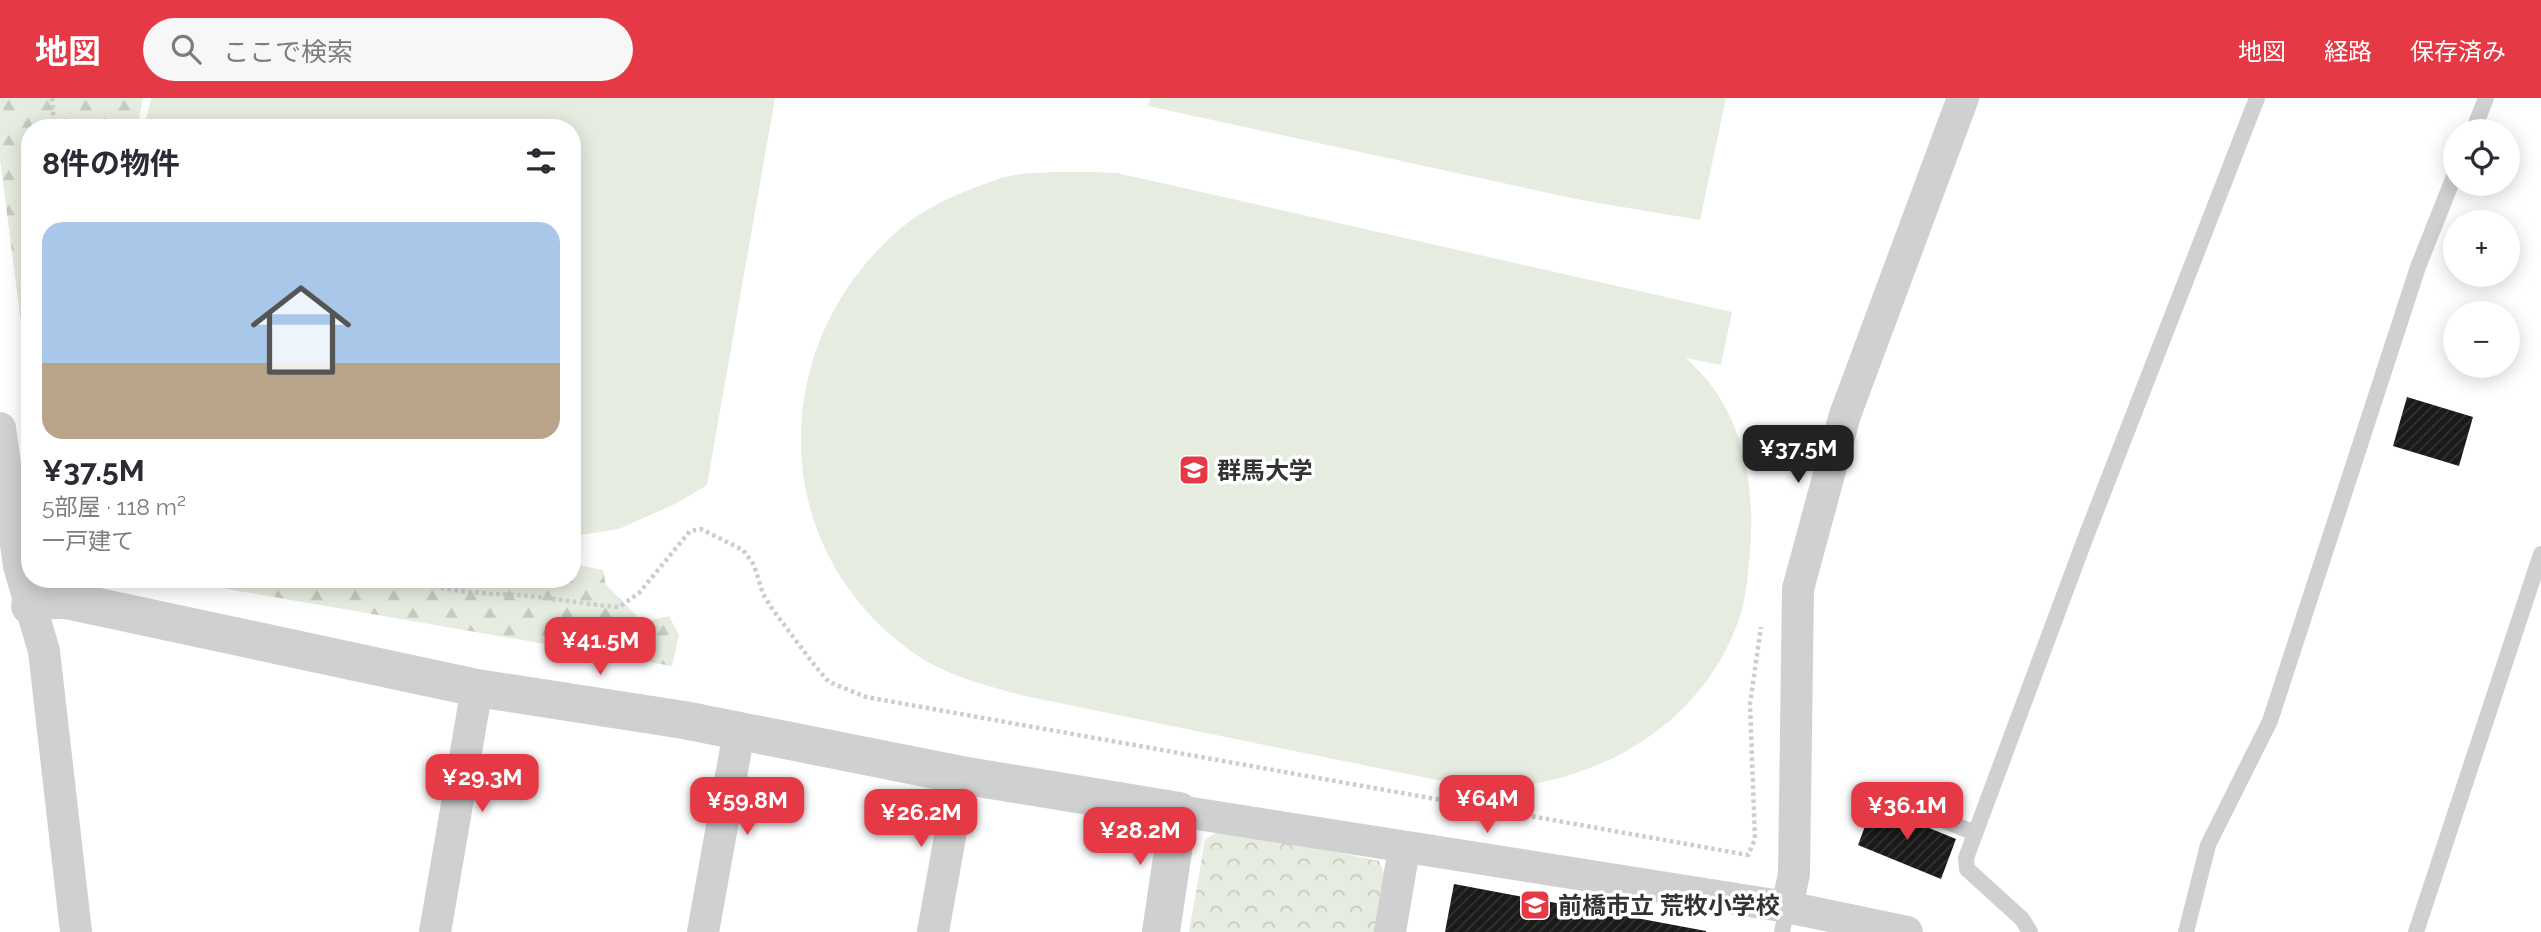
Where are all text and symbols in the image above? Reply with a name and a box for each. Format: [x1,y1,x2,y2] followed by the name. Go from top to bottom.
[143,18,633,81] search box
[167,30,205,68] icon: search
[35,32,101,71] text: 地図
[223,37,353,67] text: ここで検索
[2238,37,2286,66] text: 地図
[2324,37,2372,66] text: 経路
[2410,37,2506,66] text: 保存済み
[2443,119,2520,378] map controls
[2443,119,2520,196] button: locate
[522,142,560,180] icon: filters
[42,146,180,181] text: 8件の物件
[2443,210,2520,287] button: +
[238,267,364,393] icon: home
[2443,301,2520,378] button: −
[1741,426,1855,485] pin: ¥37.5M
[1759,434,1837,461] text: ¥37.5M
[42,453,145,488] text: ¥37.5M
[1177,453,1211,487] school or university icon: 群馬大学
[1217,456,1313,485] place label: 群馬大学
[42,493,186,520] text: 5部屋 · 118 m²
[42,527,134,554] text: 一戸建て
[543,618,657,677] pin: ¥41.5M
[561,626,639,653] text: ¥41.5M
[425,754,539,814] pin: ¥29.3M
[442,763,522,790] text: ¥29.3M
[1446,776,1528,835] pin: ¥64M
[690,778,804,837] pin: ¥59.8M
[1850,782,1964,842] pin: ¥36.1M
[1455,784,1519,811] text: ¥64M
[706,786,788,813] text: ¥59.8M
[864,790,978,849] pin: ¥26.2M
[1867,791,1947,818] text: ¥36.1M
[880,798,962,825] text: ¥26.2M
[1083,808,1197,867] pin: ¥28.2M
[1099,816,1181,843] text: ¥28.2M
[1518,888,1552,922] school or university icon: 前橋市立 荒牧小学校
[1558,891,1780,920] place label: 前橋市立 荒牧小学校

